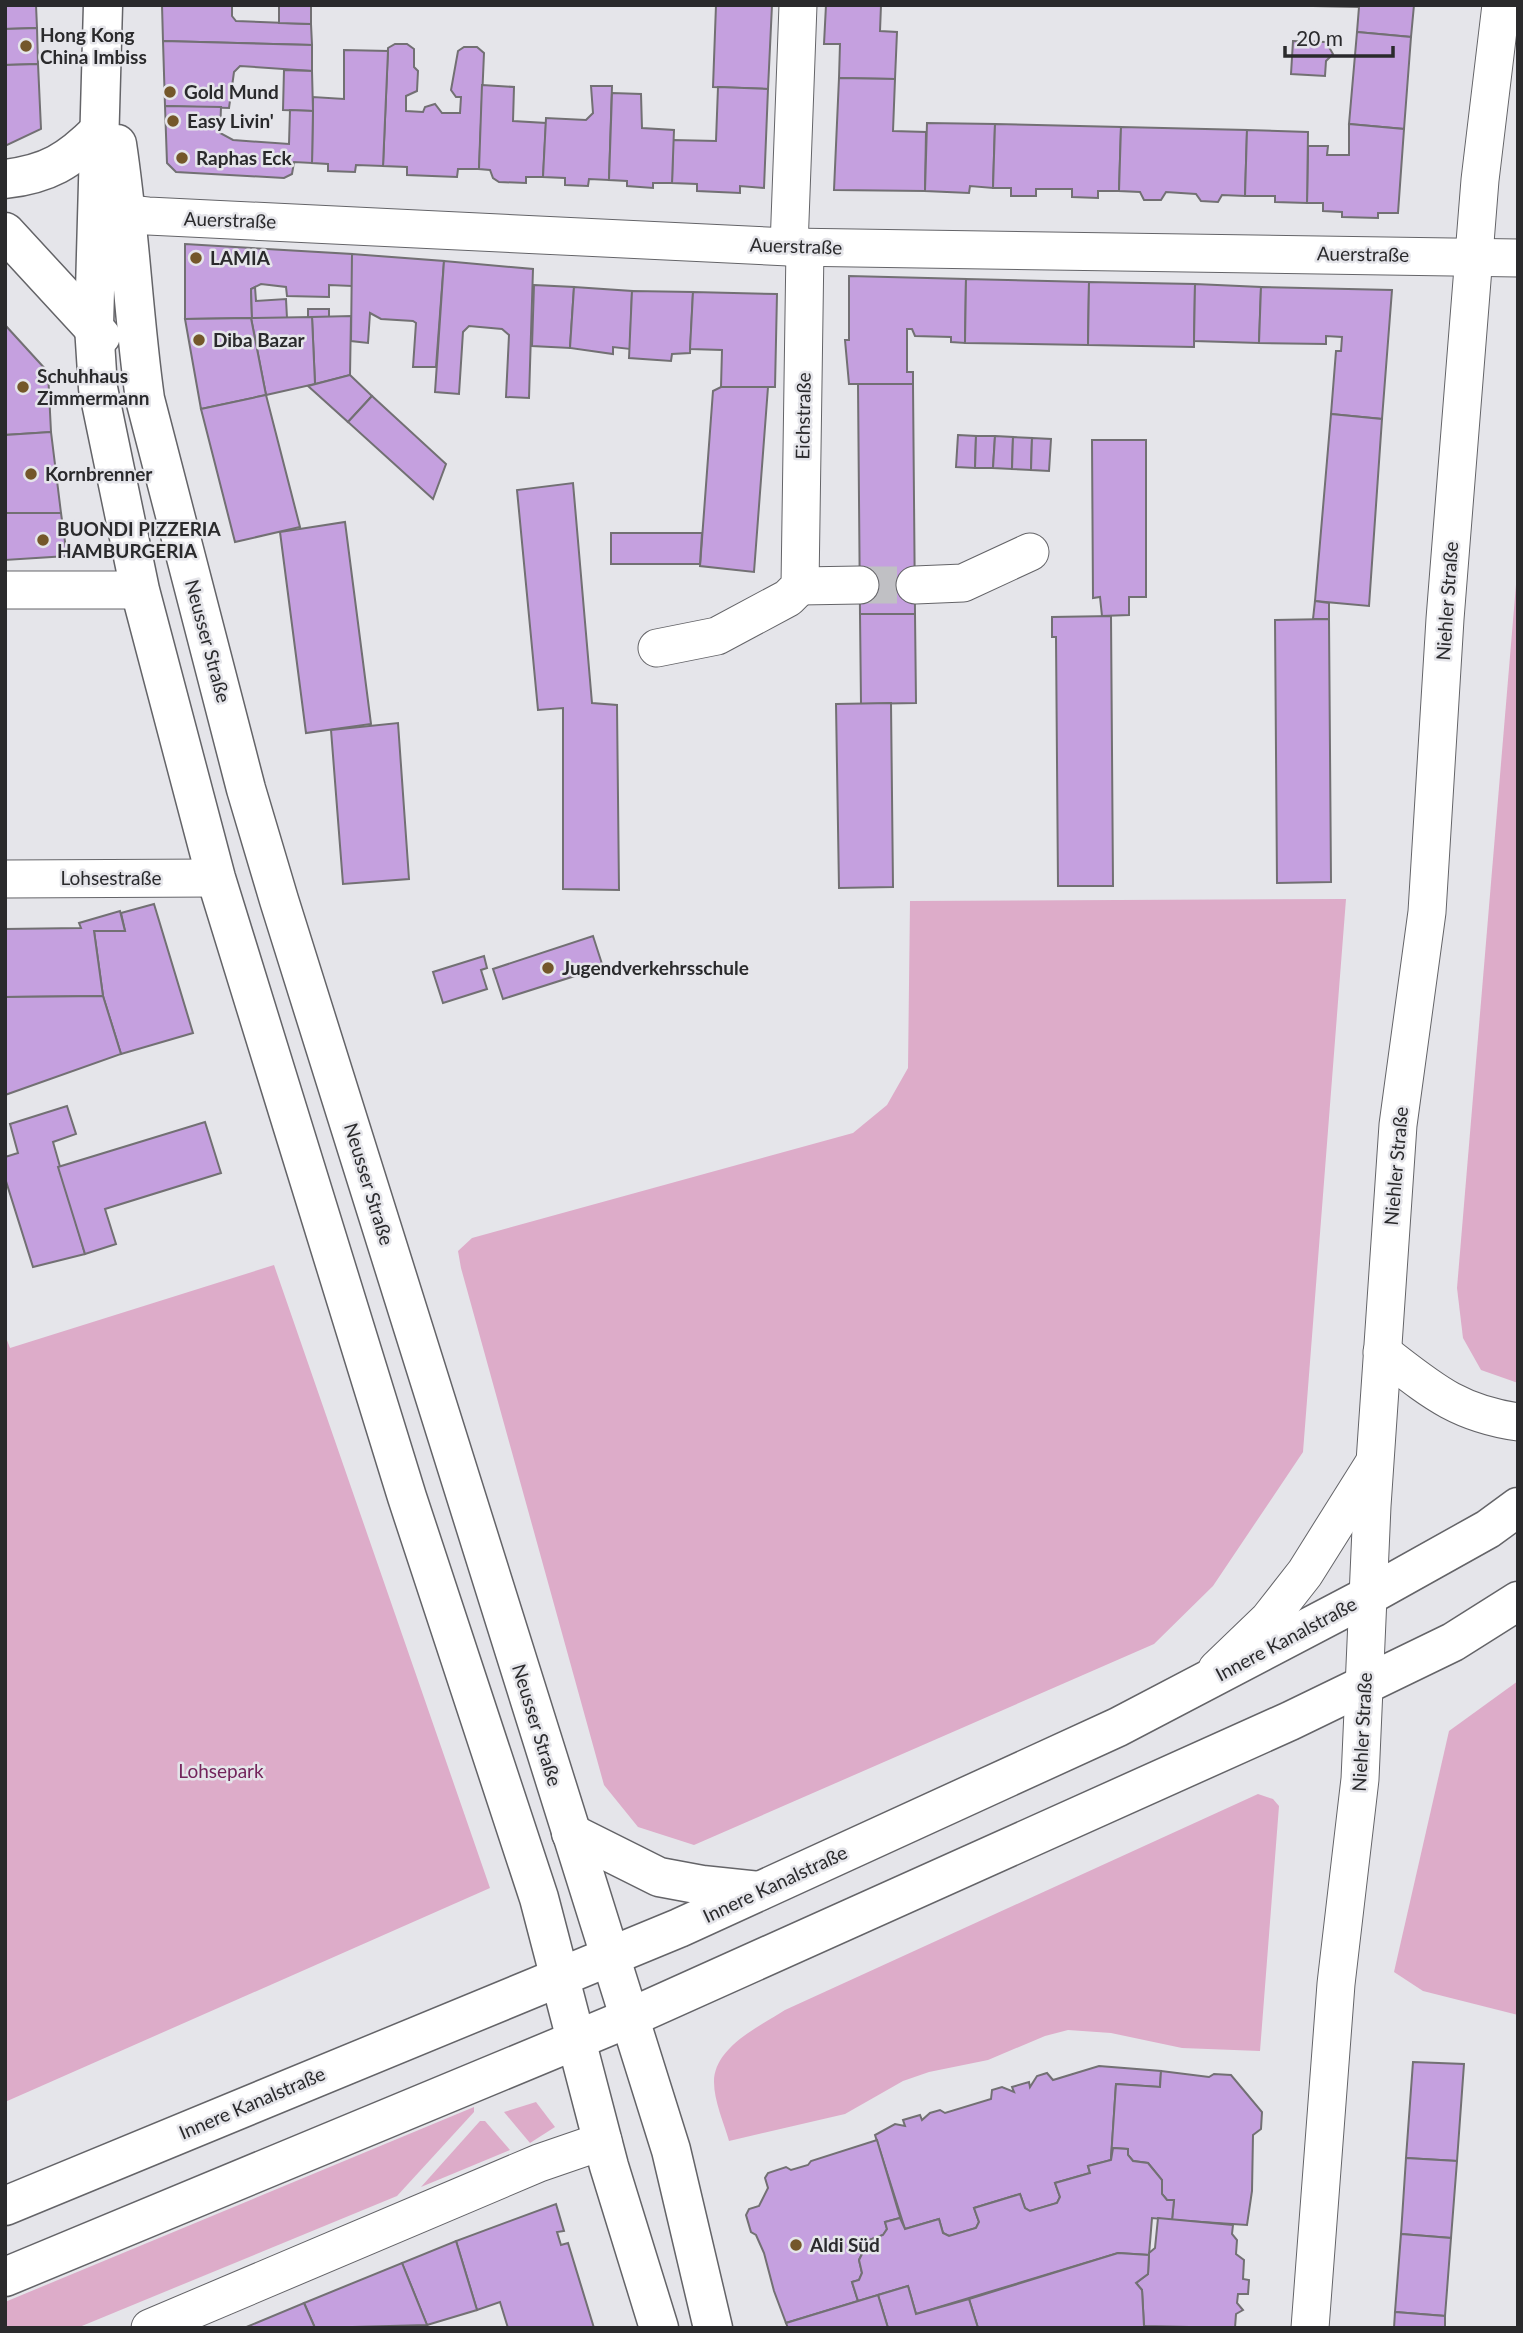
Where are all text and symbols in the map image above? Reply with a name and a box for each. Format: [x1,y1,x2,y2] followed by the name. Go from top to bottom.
[1285,14,1394,58] scale bar
[40,23,147,68] place label: Hong Kong China Imbiss
[1296,25,1343,50] text: 20 m
[18,38,34,54] marker: Hong Kong China Imbiss
[184,80,279,103] place label: Gold Mund
[162,84,178,100] marker: Gold Mund
[187,109,274,132] place label: Easy Livin'
[165,113,181,129] marker: Easy Livin'
[196,146,293,169] place label: Raphas Eck
[174,150,190,166] marker: Raphas Eck
[183,206,277,233] street label: Auerstraße
[749,232,843,259] street label: Auerstraße
[1317,241,1409,266] street label: Auerstraße
[210,246,271,269] place label: LAMIA
[188,250,204,266] marker: LAMIA
[213,328,306,351] place label: Diba Bazar
[191,332,207,348] marker: Diba Bazar
[37,364,149,409] place label: Schuhhaus Zimmermann
[790,372,815,460] street label: Eichstraße
[15,379,31,395] marker: Schuhhaus Zimmermann
[45,462,153,485] place label: Kornbrenner
[23,466,39,482] marker: Kornbrenner
[57,517,221,562] place label: BUONDI PIZZERIA HAMBURGERIA
[35,532,51,548] marker: BUONDI PIZZERIA HAMBURGERIA
[1431,541,1462,661] street label: Niehler Straße
[181,577,236,705] street label: Neusser Straße
[61,866,162,889] street label: Lohsestraße
[562,956,749,979] place label: Jugendverkehrsschule
[540,960,556,976] marker: Jugendverkehrsschule
[1379,1105,1412,1226] street label: Niehler Straße
[340,1120,399,1248] street label: Neusser Straße
[1211,1592,1360,1685] street label: Innere Kanalstraße
[508,1661,567,1789] street label: Neusser Straße
[1347,1672,1376,1792] street label: Niehler Straße
[178,1759,264,1782] park label: Lohsepark
[699,1840,851,1927] street label: Innere Kanalstraße
[175,2061,328,2144] street label: Innere Kanalstraße
[809,2233,880,2256] place label: Aldi Süd
[788,2237,804,2253] marker: Aldi Süd

